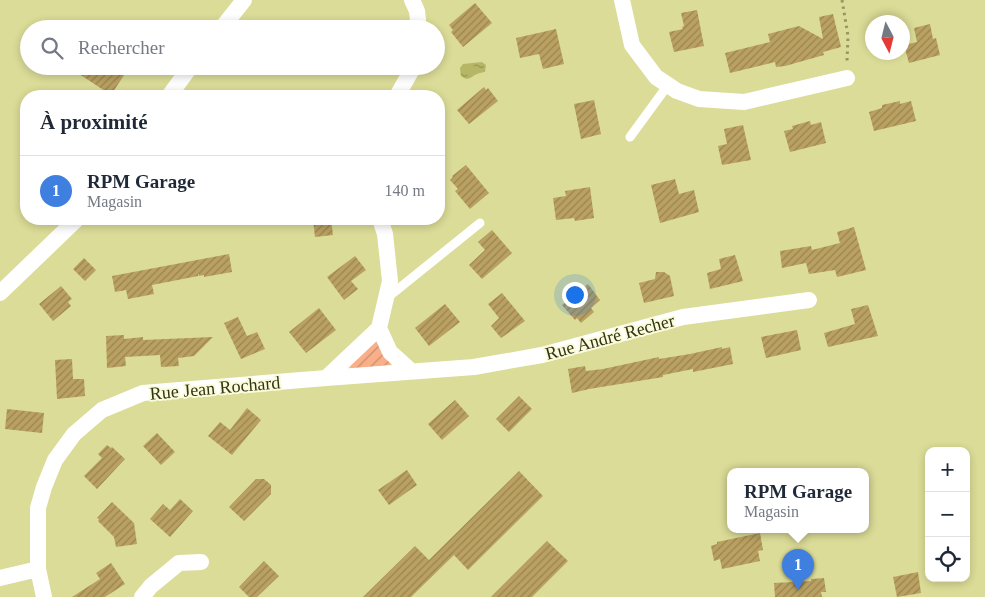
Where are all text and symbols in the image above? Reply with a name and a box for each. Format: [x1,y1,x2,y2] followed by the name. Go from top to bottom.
[865,15,910,60] north arrow
[20,20,445,75] search box
[38,34,66,62] icon: search
[78,37,165,58] text: Rechercher
[40,110,148,134] text: À proximité
[87,171,195,192] text: RPM Garage
[52,182,60,199] text: 1
[385,182,425,199] text: 140 m
[87,193,142,210] text: Magasin
[562,282,588,308] your location
[543,310,677,364] street label: Rue André Recher
[149,372,281,404] street label: Rue Jean Rochard
[925,447,970,582] map controls
[925,447,970,492] button: +
[727,468,869,533] popup
[744,481,852,502] text: RPM Garage
[925,492,970,537] button: −
[744,503,799,520] text: Magasin
[925,537,970,582] button: locate
[782,549,814,590] pin: 1

